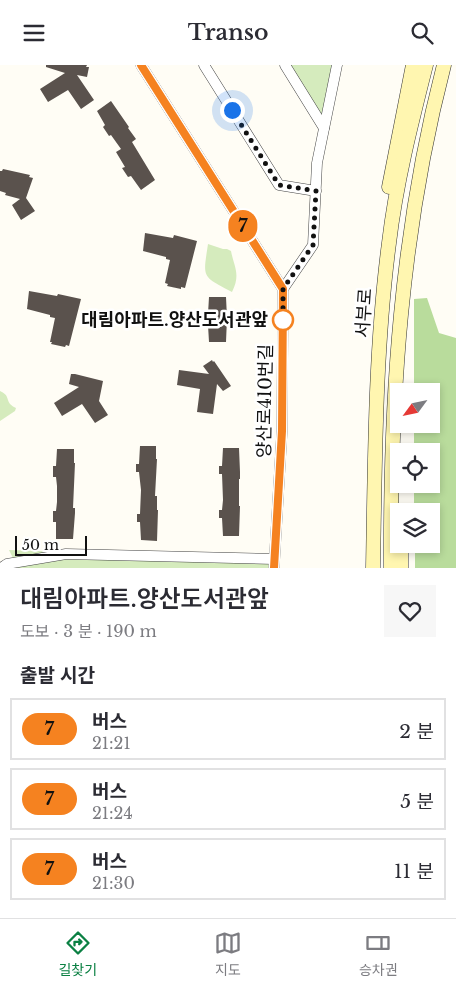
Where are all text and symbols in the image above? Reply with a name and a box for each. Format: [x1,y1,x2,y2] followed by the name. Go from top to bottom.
[20,19,48,47] icon: menu
[188,19,268,46] text: Transo
[408,19,436,47] icon: search
[220,98,245,123] your location
[227,210,259,242] line badge: 7
[238,215,248,237] text: 7
[351,287,377,339] street label: 서부로
[81,309,268,331] place label: 대림아파트.양산도서관앞
[272,309,294,331] marker: 대림아파트.양산도서관앞
[253,344,277,458] street label: 양산로410번길
[390,383,440,433] north arrow
[390,383,440,553] map controls
[390,443,440,493] button: locate
[390,503,440,553] button: layers
[15,533,88,556] scale bar
[22,536,59,554] text: 50 m
[20,584,269,613] text: 대림아파트.양산도서관앞
[384,585,436,637] button: heart
[20,621,157,641] text: 도보 · 3 분 · 190 m
[20,664,95,687] text: 출발 시간
[92,710,127,733] text: 버스
[45,718,54,740] text: 7
[399,720,434,743] text: 2 분
[92,733,131,753] text: 21:21
[92,780,127,803] text: 버스
[45,788,54,810] text: 7
[400,790,434,813] text: 5 분
[92,803,133,823] text: 21:24
[92,850,127,873] text: 버스
[45,858,54,880] text: 7
[394,860,434,883] text: 11 분
[92,873,135,893] text: 21:30
[58,929,97,979] tab: 길찾기
[214,929,242,979] tab: 지도
[359,929,398,979] tab: 승차권

